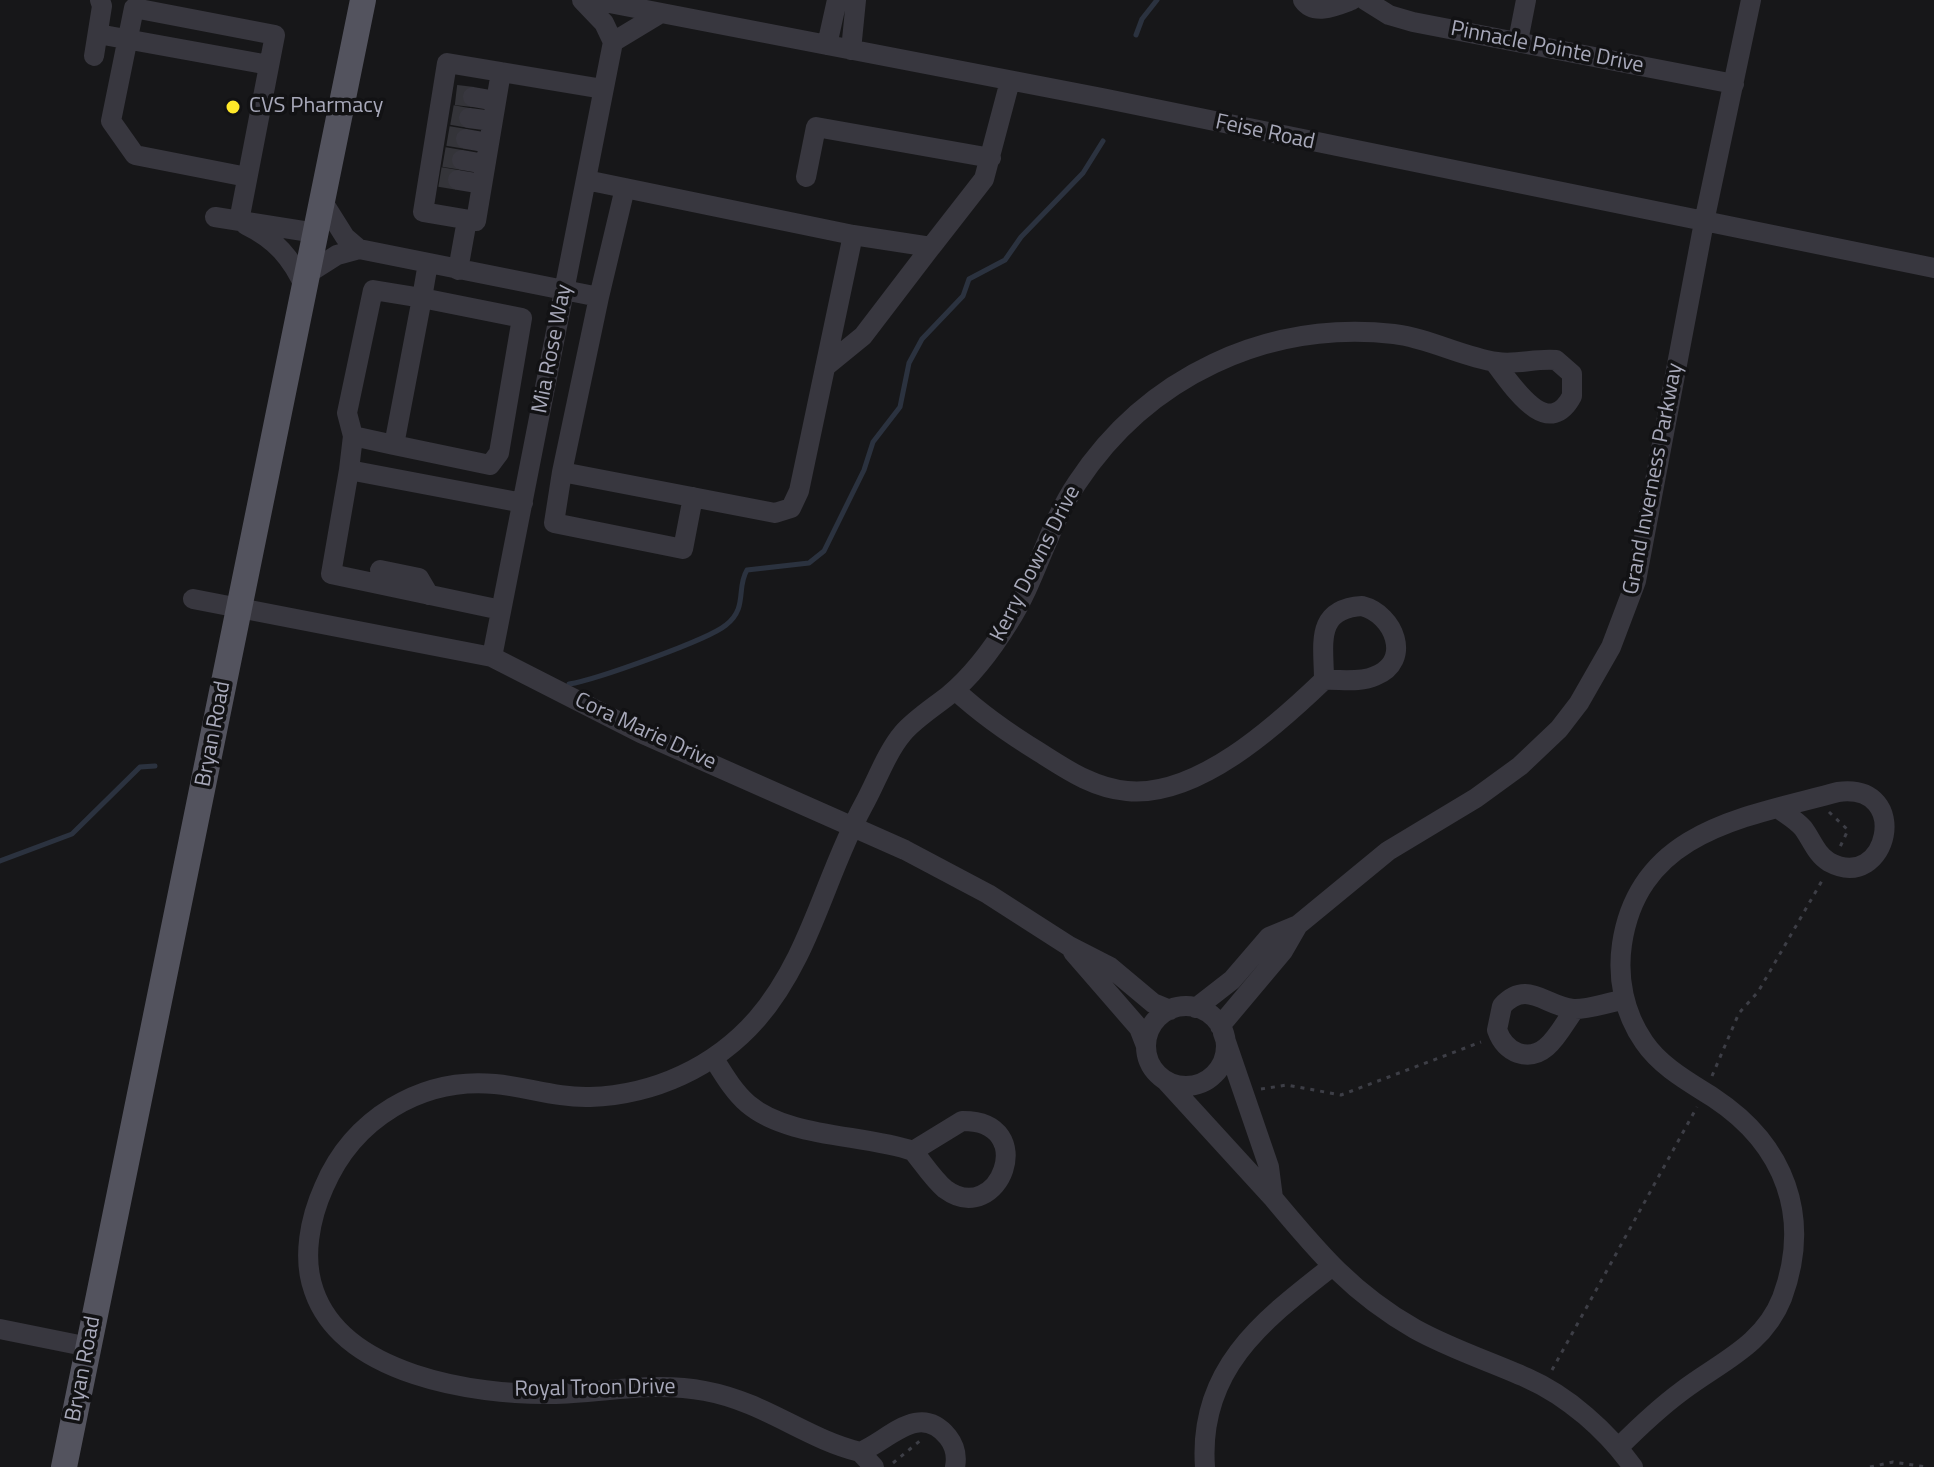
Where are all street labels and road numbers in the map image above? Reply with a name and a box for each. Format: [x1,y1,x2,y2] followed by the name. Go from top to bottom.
[1448,16,1646,80] street label: Pinnacle Pointe Drive
[1213,110,1317,156] street label: Feise Road
[528,282,578,416] street label: Mia Rose Way
[1619,361,1689,597] street label: Grand Inverness Parkway
[985,482,1087,646] street label: Kerry Downs Drive
[191,679,237,789] street label: Bryan Road
[570,688,720,776] street label: Cora Marie Drive
[61,1314,107,1424] street label: Bryan Road
[514,1374,676,1404] street label: Royal Troon Drive

